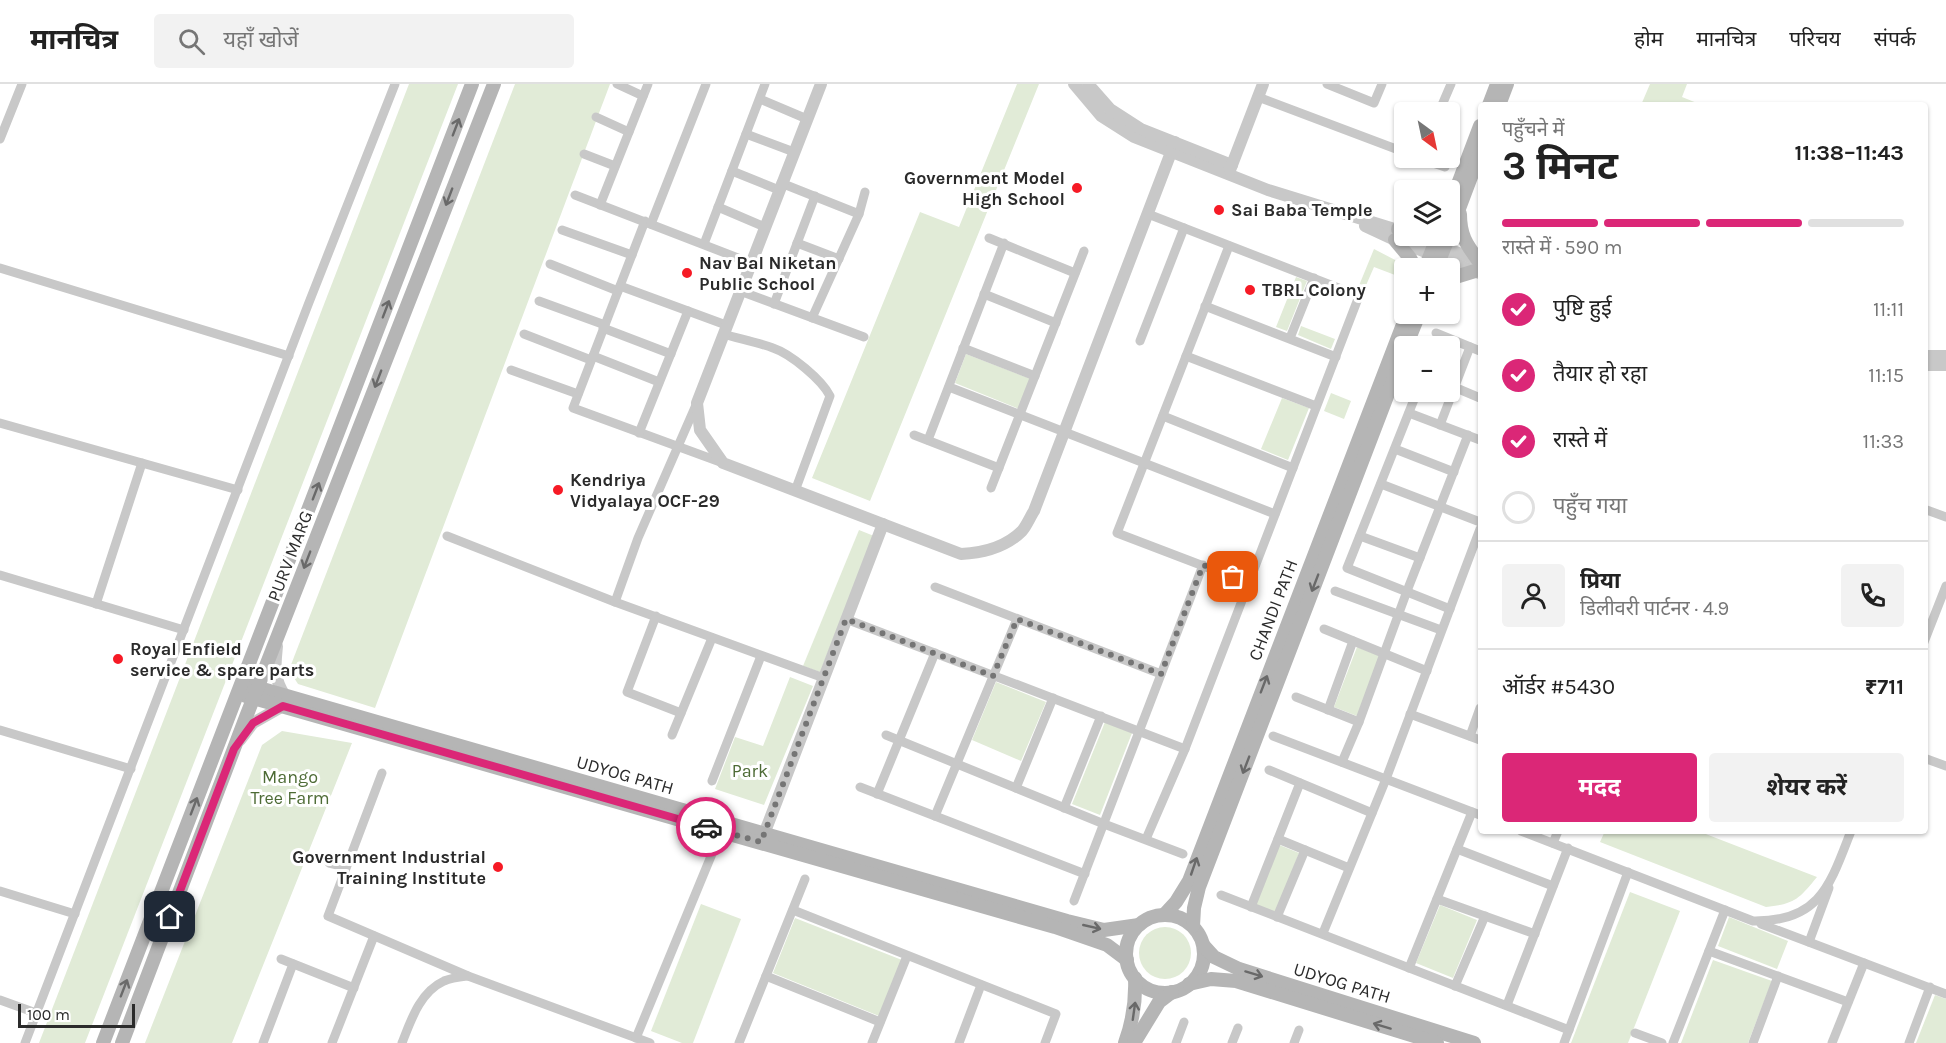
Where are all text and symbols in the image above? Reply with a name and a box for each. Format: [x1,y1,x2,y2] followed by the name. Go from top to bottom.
[154,14,574,68] search box
[30,23,118,56] text: मानचित्र
[175,25,208,58] icon: search
[223,27,299,53] text: यहाँ खोजें
[1634,27,1663,51] text: होम
[1696,27,1756,51] text: मानचित्र
[1789,27,1841,51] text: परिचय
[1874,27,1916,51] text: संपर्क
[1394,102,1460,168] north arrow
[1394,102,1460,402] map controls
[1502,118,1565,141] text: पहुँचने में
[451,119,462,137] one-way arrow
[1795,140,1904,166] text: 11:38–11:43
[1502,143,1618,189] text: 3 मिनट
[904,167,1065,210] place label: Government Model High School
[1394,180,1460,246] button: layers
[1070,181,1084,195] marker: Government Model High School
[443,187,454,206] one-way arrow
[1231,199,1373,221] place label: Sai Baba Temple
[1212,203,1226,217] marker: Sai Baba Temple
[1502,236,1623,259] text: रास्ते में · 590 m
[699,252,836,295] place label: Nav Bal Niketan Public School
[1394,258,1460,324] button: +
[680,266,694,280] marker: Nav Bal Niketan Public School
[1262,279,1366,301] place label: TBRL Colony
[1243,283,1257,297] marker: TBRL Colony
[1502,293,1535,326] icon: check
[1553,295,1612,321] text: पुष्टि हुई
[1873,298,1904,321] text: 11:11
[381,301,392,319] one-way arrow
[1394,336,1460,402] button: −
[1502,359,1535,392] icon: check
[1553,361,1647,387] text: तैयार हो रहा
[1868,364,1904,387] text: 11:15
[372,369,383,388] one-way arrow
[1502,425,1535,458] icon: check
[1553,427,1607,453] text: रास्ते में
[1863,430,1904,453] text: 11:33
[570,469,720,512] place label: Kendriya Vidyalaya OCF-29
[311,483,322,501] one-way arrow
[551,483,565,497] marker: Kendriya Vidyalaya OCF-29
[1553,493,1627,519] text: पहुँच गया
[263,508,317,604] street label: PURV MARG
[301,551,312,569] one-way arrow
[1207,551,1258,602] pin
[1244,556,1302,664] street label: CHANDI PATH
[1216,560,1249,593] icon: bag
[1502,564,1565,627] button: person
[1841,564,1904,627] button: phone
[1580,568,1620,594] text: प्रिया
[1309,573,1320,592] one-way arrow
[1580,597,1729,620] text: डिलीवरी पार्टनर · 4.9
[130,638,314,681] place label: Royal Enfield service & spare parts
[111,652,125,666] marker: Royal Enfield service & spare parts
[1502,674,1615,700] text: ऑर्डर #5430
[1865,674,1904,700] text: ₹711
[1260,675,1271,693] one-way arrow
[574,751,676,799] street label: UDYOG PATH
[1502,753,1697,822] button: मदद
[1709,753,1904,822] button: शेयर करें
[1239,755,1250,774] one-way arrow
[732,760,768,782] park label: Park
[250,766,330,809] park label: Mango Tree Farm
[676,797,736,857] courier
[190,798,201,816] one-way arrow
[690,811,723,844] icon: car
[292,846,486,889] place label: Government Industrial Training Institute
[1190,857,1201,876] one-way arrow
[491,860,505,874] marker: Government Industrial Training Institute
[144,891,195,942] pin
[153,900,186,933] icon: home
[1082,922,1102,933] one-way arrow
[1291,958,1393,1008] street label: UDYOG PATH
[1244,969,1263,980] one-way arrow
[119,980,130,998] one-way arrow
[18,1001,135,1028] scale bar
[1128,1001,1139,1021] one-way arrow
[27,1005,70,1024] text: 100 m
[1372,1020,1391,1031] one-way arrow

